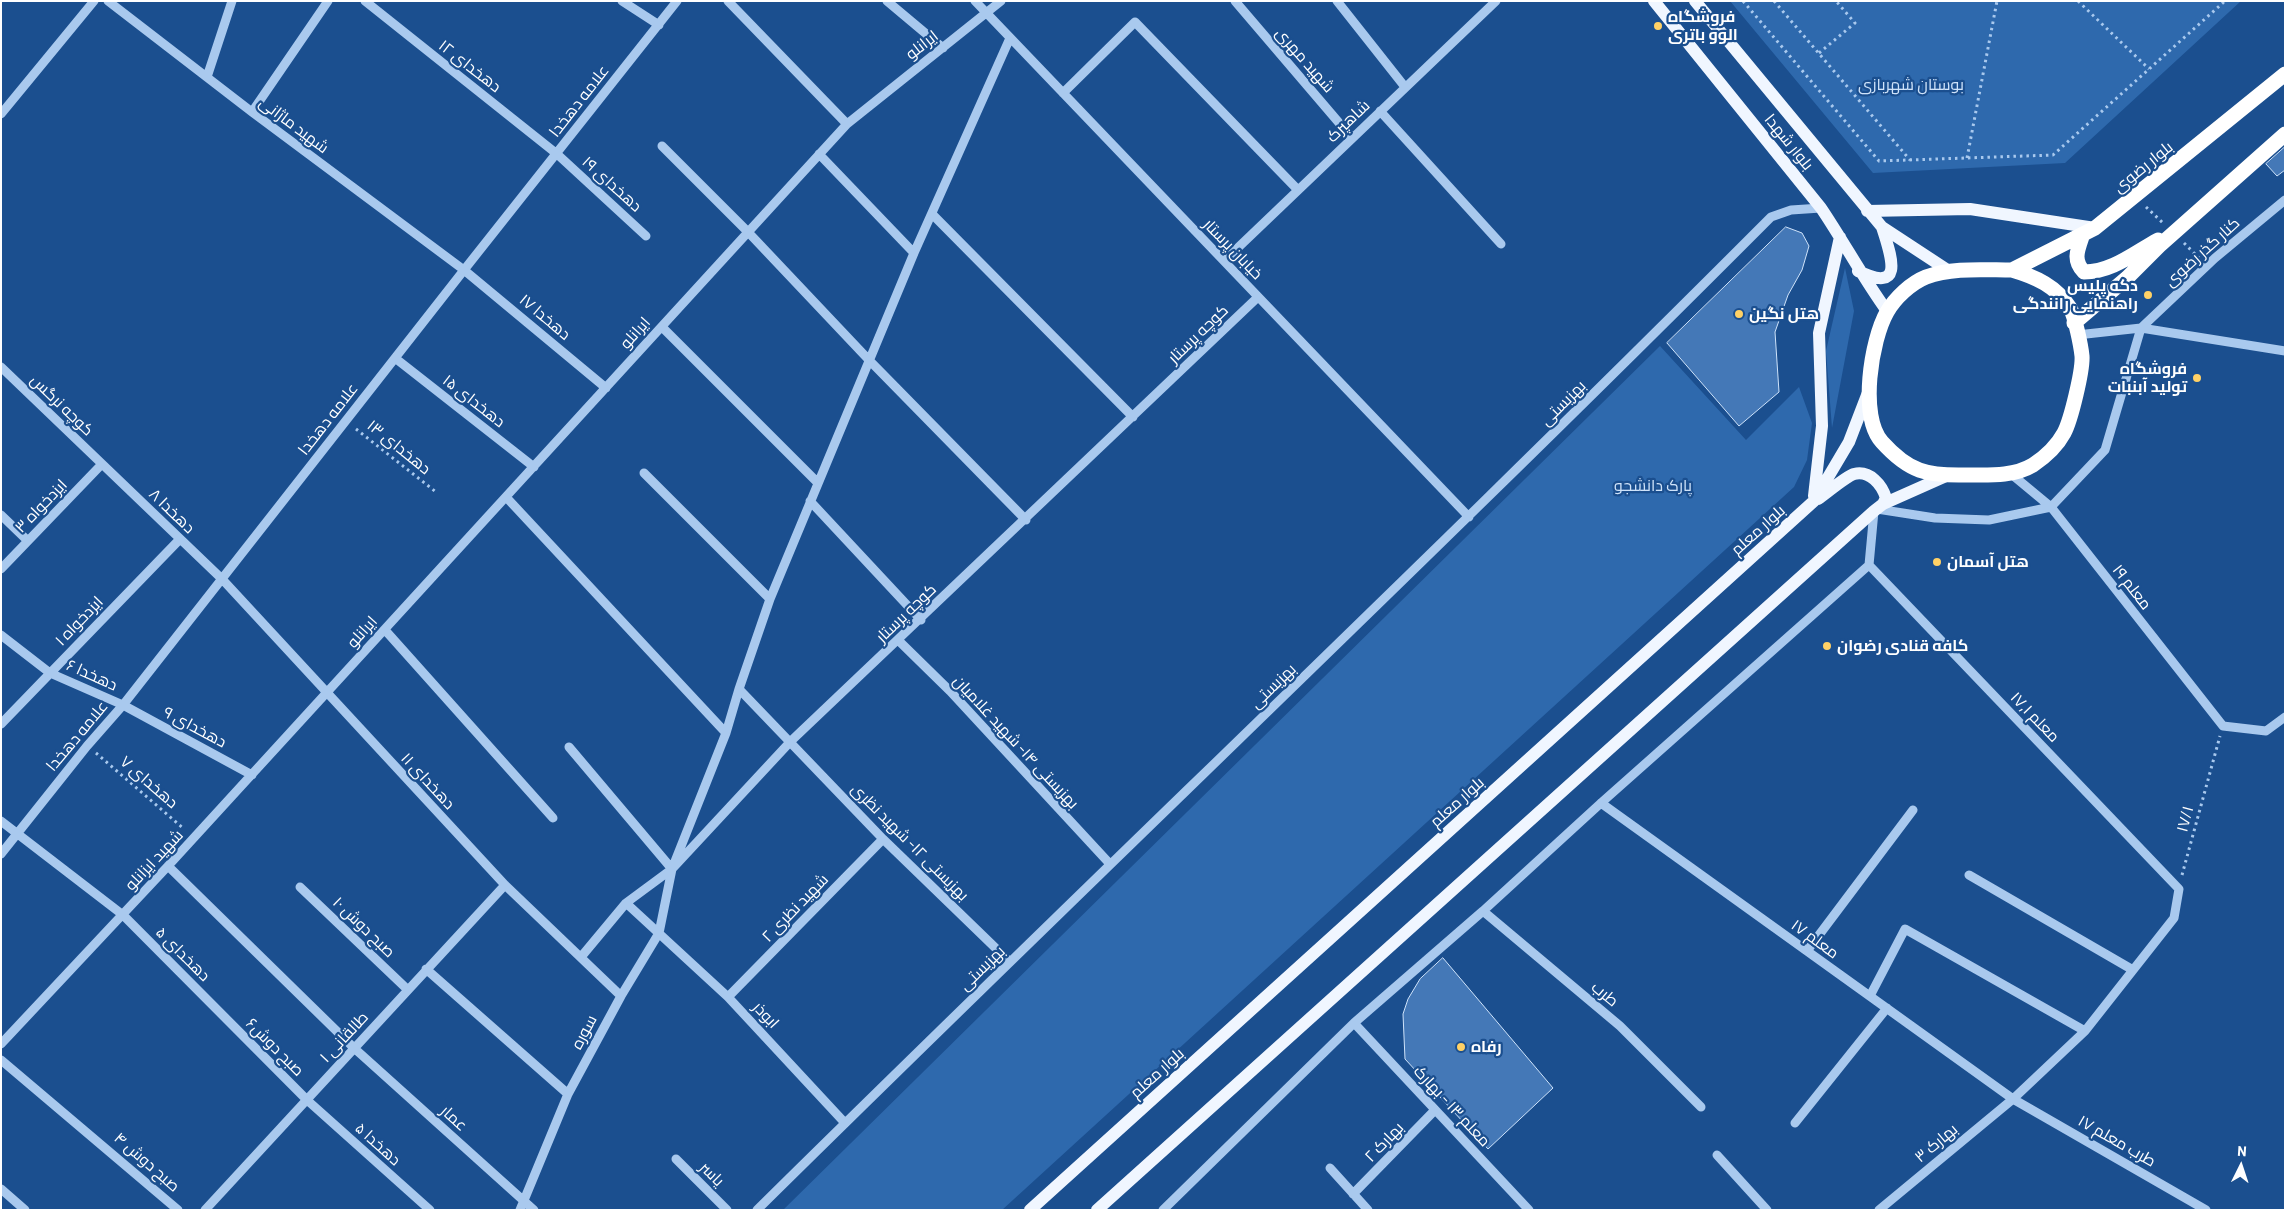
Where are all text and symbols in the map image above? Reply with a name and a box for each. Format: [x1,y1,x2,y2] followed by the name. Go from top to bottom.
[1668,7,1738,45] place label: فروشگاه الوو باتری
[1652,20,1664,32] marker: فروشگاه الوو باتری
[1271,23,1339,97] street label: شهید مهری
[902,26,942,64] street label: ایرانلو
[435,36,505,96] street label: دهخدای ۱۲
[545,61,613,141] street label: علامه دهخدا
[1858,75,1964,95] park label: بوستان شهربازی
[255,93,333,157] street label: شهید ماژانی
[1322,96,1374,146] street label: شاهپرک
[1761,110,1817,174] street label: بلوار شهدا
[2109,137,2177,197] street label: بلوار رضوی
[578,152,646,216] street label: دهخدای ۱۹
[2160,213,2244,291] street label: کنار گذر رضوی
[1199,215,1267,283] street label: خیابان پرستار
[2013,276,2138,314] place label: دکه پلیس راهنمایی رانندگی
[2142,289,2154,301] marker: دکه پلیس راهنمایی رانندگی
[515,290,575,344] street label: دهخدا ۱۷
[1164,301,1232,367] street label: کوچه پرستار
[1749,304,1819,324] place label: هتل نگین
[1733,308,1745,320] marker: هتل نگین
[616,313,654,353] street label: ایرانلو
[2108,359,2187,397] place label: فروشگاه تولید آبنبات
[26,370,98,440] street label: کوچه نرگس
[439,371,509,431] street label: دهخدای ۱۵
[2191,372,2203,384] marker: فروشگاه تولید آبنبات
[1536,376,1590,430] street label: بهزیستی
[294,379,362,459] street label: علامه دهخدا
[363,416,435,478] street label: دهخدای ۱۳
[11,475,71,537] street label: ایزدخواه ۳
[1614,476,1692,496] park label: پارک دانشجو
[145,485,199,537] street label: دهخدا ۸
[1727,501,1789,559] street label: بلوار معلم
[1947,552,2029,572] place label: هتل آسمان
[1931,556,1943,568] marker: هتل آسمان
[2108,560,2156,614] street label: معلم ۱۹
[872,580,940,646] street label: کوچه پرستار
[51,592,107,650] street label: ایزدخواه ۱
[343,612,381,652] street label: ایرانلو
[1837,636,1968,656] place label: کافه قنادی رضوان
[1821,640,1833,652] marker: کافه قنادی رضوان
[64,655,120,695] street label: دهخدا ۶
[1246,659,1300,713] street label: بهزیستی
[949,671,1083,813] street label: بهزیستی ۱۴- شهید غلامیان
[2006,688,2064,746] street label: معلم ۱۷٫۱
[42,697,112,775] street label: علامه دهخدا
[160,702,230,752] street label: دهخدای ۹
[397,749,459,813] street label: دهخدای ۱۱
[116,752,182,812] street label: دهخدای ۷
[1426,773,1488,831] street label: بلوار معلم
[847,779,973,905] street label: بهزیستی ۱۲- شهید نظری
[2172,804,2198,834] street label: ۱۷/۱
[121,826,187,894] street label: شهید ایزانلو
[758,870,832,946] street label: شهید نظری ۲
[329,893,399,961] street label: صبح دوش ۱۰
[1788,915,1842,963] street label: معلم ۱۷
[152,923,214,985] street label: دهخدای ۵
[955,941,1009,995] street label: بهزیستی
[1588,977,1622,1011] street label: طرب
[749,998,783,1032] street label: ابوذر
[316,1008,372,1066] street label: طالقانی ۱
[567,1012,601,1052] street label: سوره
[242,1014,308,1080] street label: صبح دوش۶
[1471,1037,1502,1057] place label: رفاه
[1455,1041,1467,1053] marker: رفاه
[1126,1044,1188,1102] street label: بلوار معلم
[1410,1061,1494,1151] street label: معلم ۱۳ - بهارک
[437,1101,471,1135] street label: عمار
[2075,1111,2159,1171] street label: طرب معلم ۱۷
[351,1118,405,1170] street label: دهخدا ۵
[1360,1118,1408,1166] street label: بهارک ۲
[1911,1119,1961,1167] street label: بهارک ۳
[110,1128,184,1196] street label: صبح دوش ۴
[2216,1141,2266,1191] north arrow
[2237,1142,2247,1159] text: N
[696,1158,728,1190] street label: یاسر

